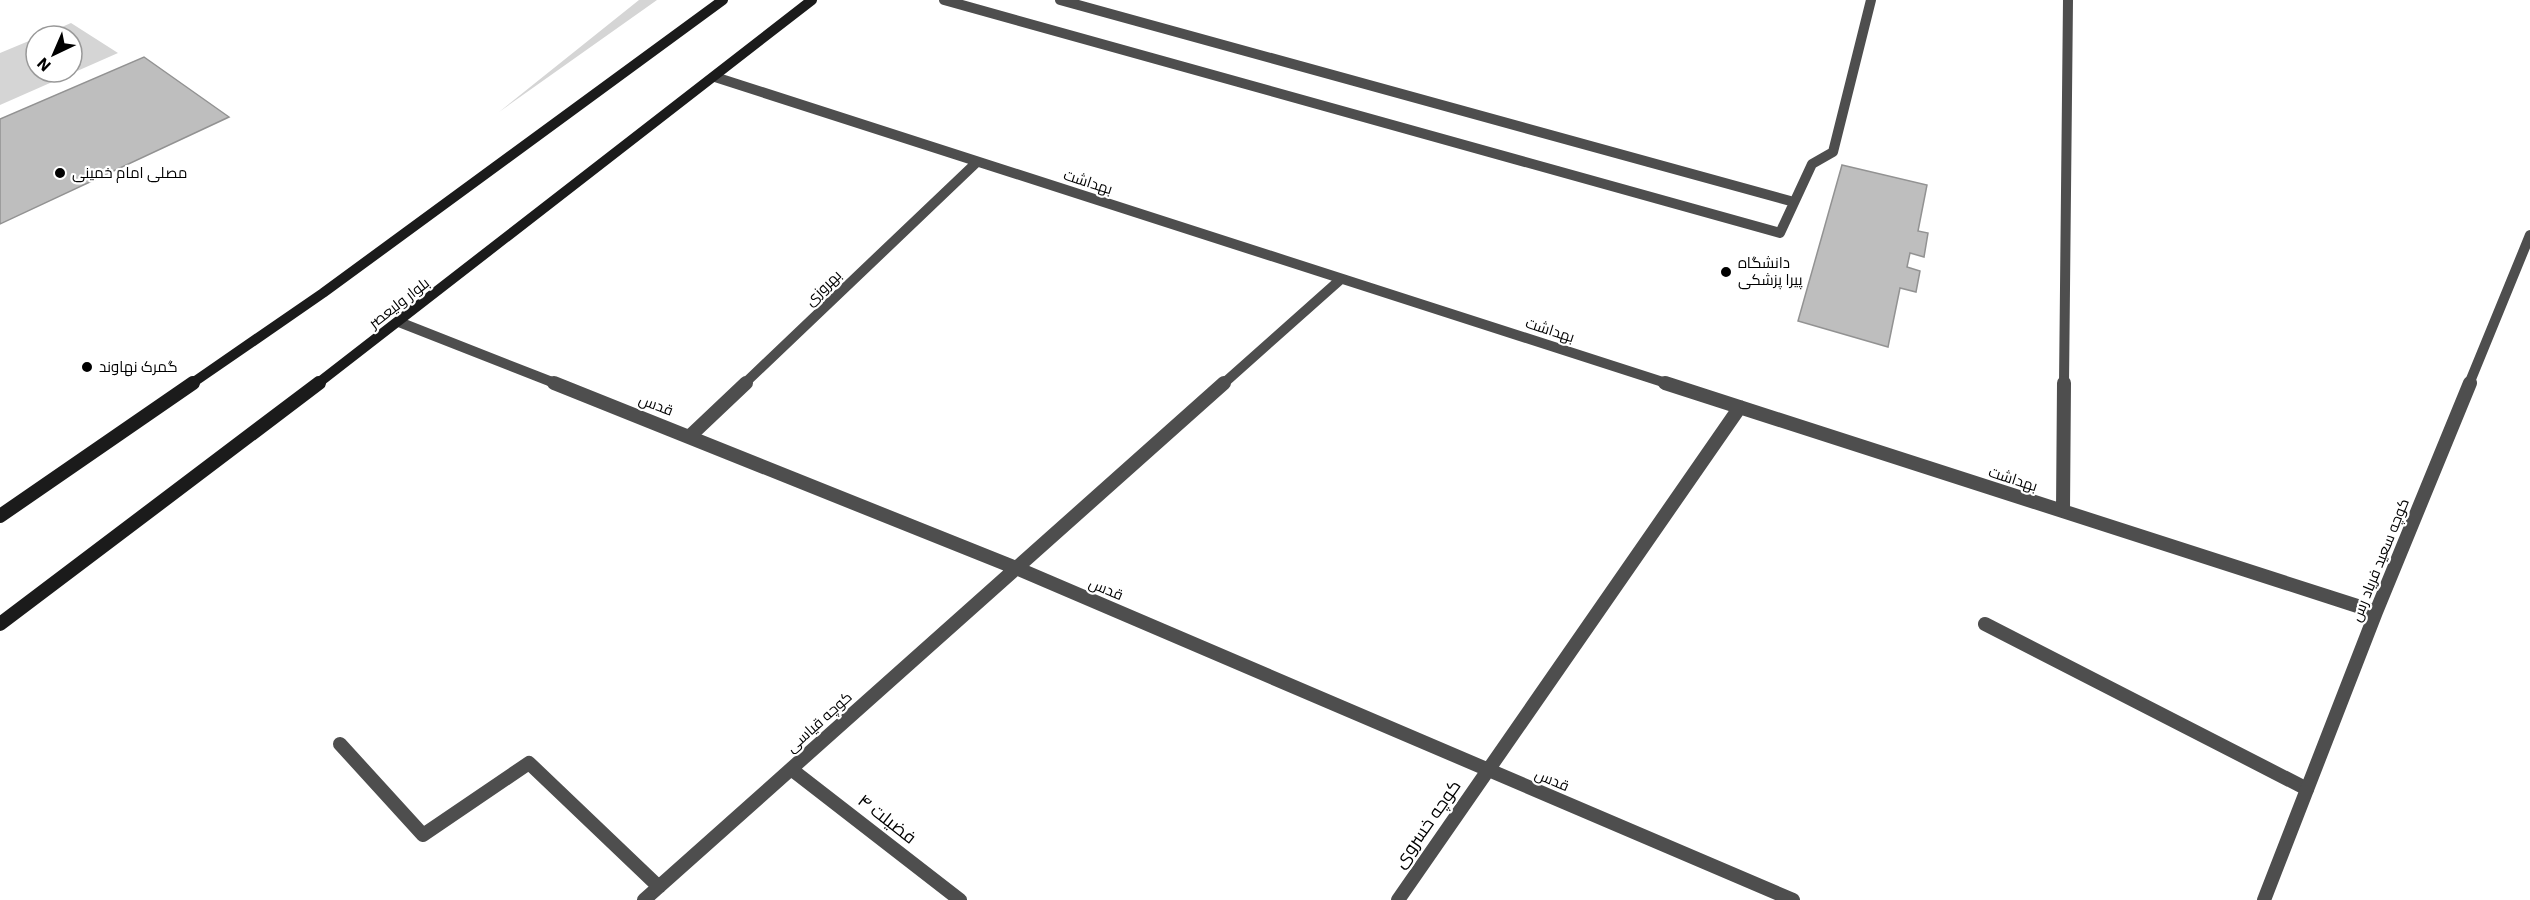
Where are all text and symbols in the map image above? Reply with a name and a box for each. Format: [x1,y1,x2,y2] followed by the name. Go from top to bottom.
[24,24,84,84] north arrow
[32,54,55,76] text: N
[72,163,187,183] place label: مصلی امام خمینی
[1061,165,1115,199] street label: بهداشت
[53,166,67,180] marker: مصلی امام خمینی
[1738,253,1803,290] place label: دانشگاه پیرا پزشکی
[1719,265,1733,279] marker: دانشگاه پیرا پزشکی
[800,266,846,310] street label: بهروزی
[364,273,433,333] street label: بلوار ولیعصر
[1523,313,1577,347] street label: بهداشت
[99,357,178,377] place label: گمرک نهاوند
[80,360,94,374] marker: گمرک نهاوند
[636,389,676,421] street label: قدس
[1986,462,2040,496] street label: بهداشت
[2346,495,2414,625] street label: کوچه سعید فریاد رس
[1086,573,1126,605] street label: قدس
[782,687,856,757] street label: کوچه قیاسی
[1532,764,1572,796] street label: قدس
[1388,775,1466,873] street label: کوچه خسروی
[853,789,921,849] street label: فضیلت ۴

